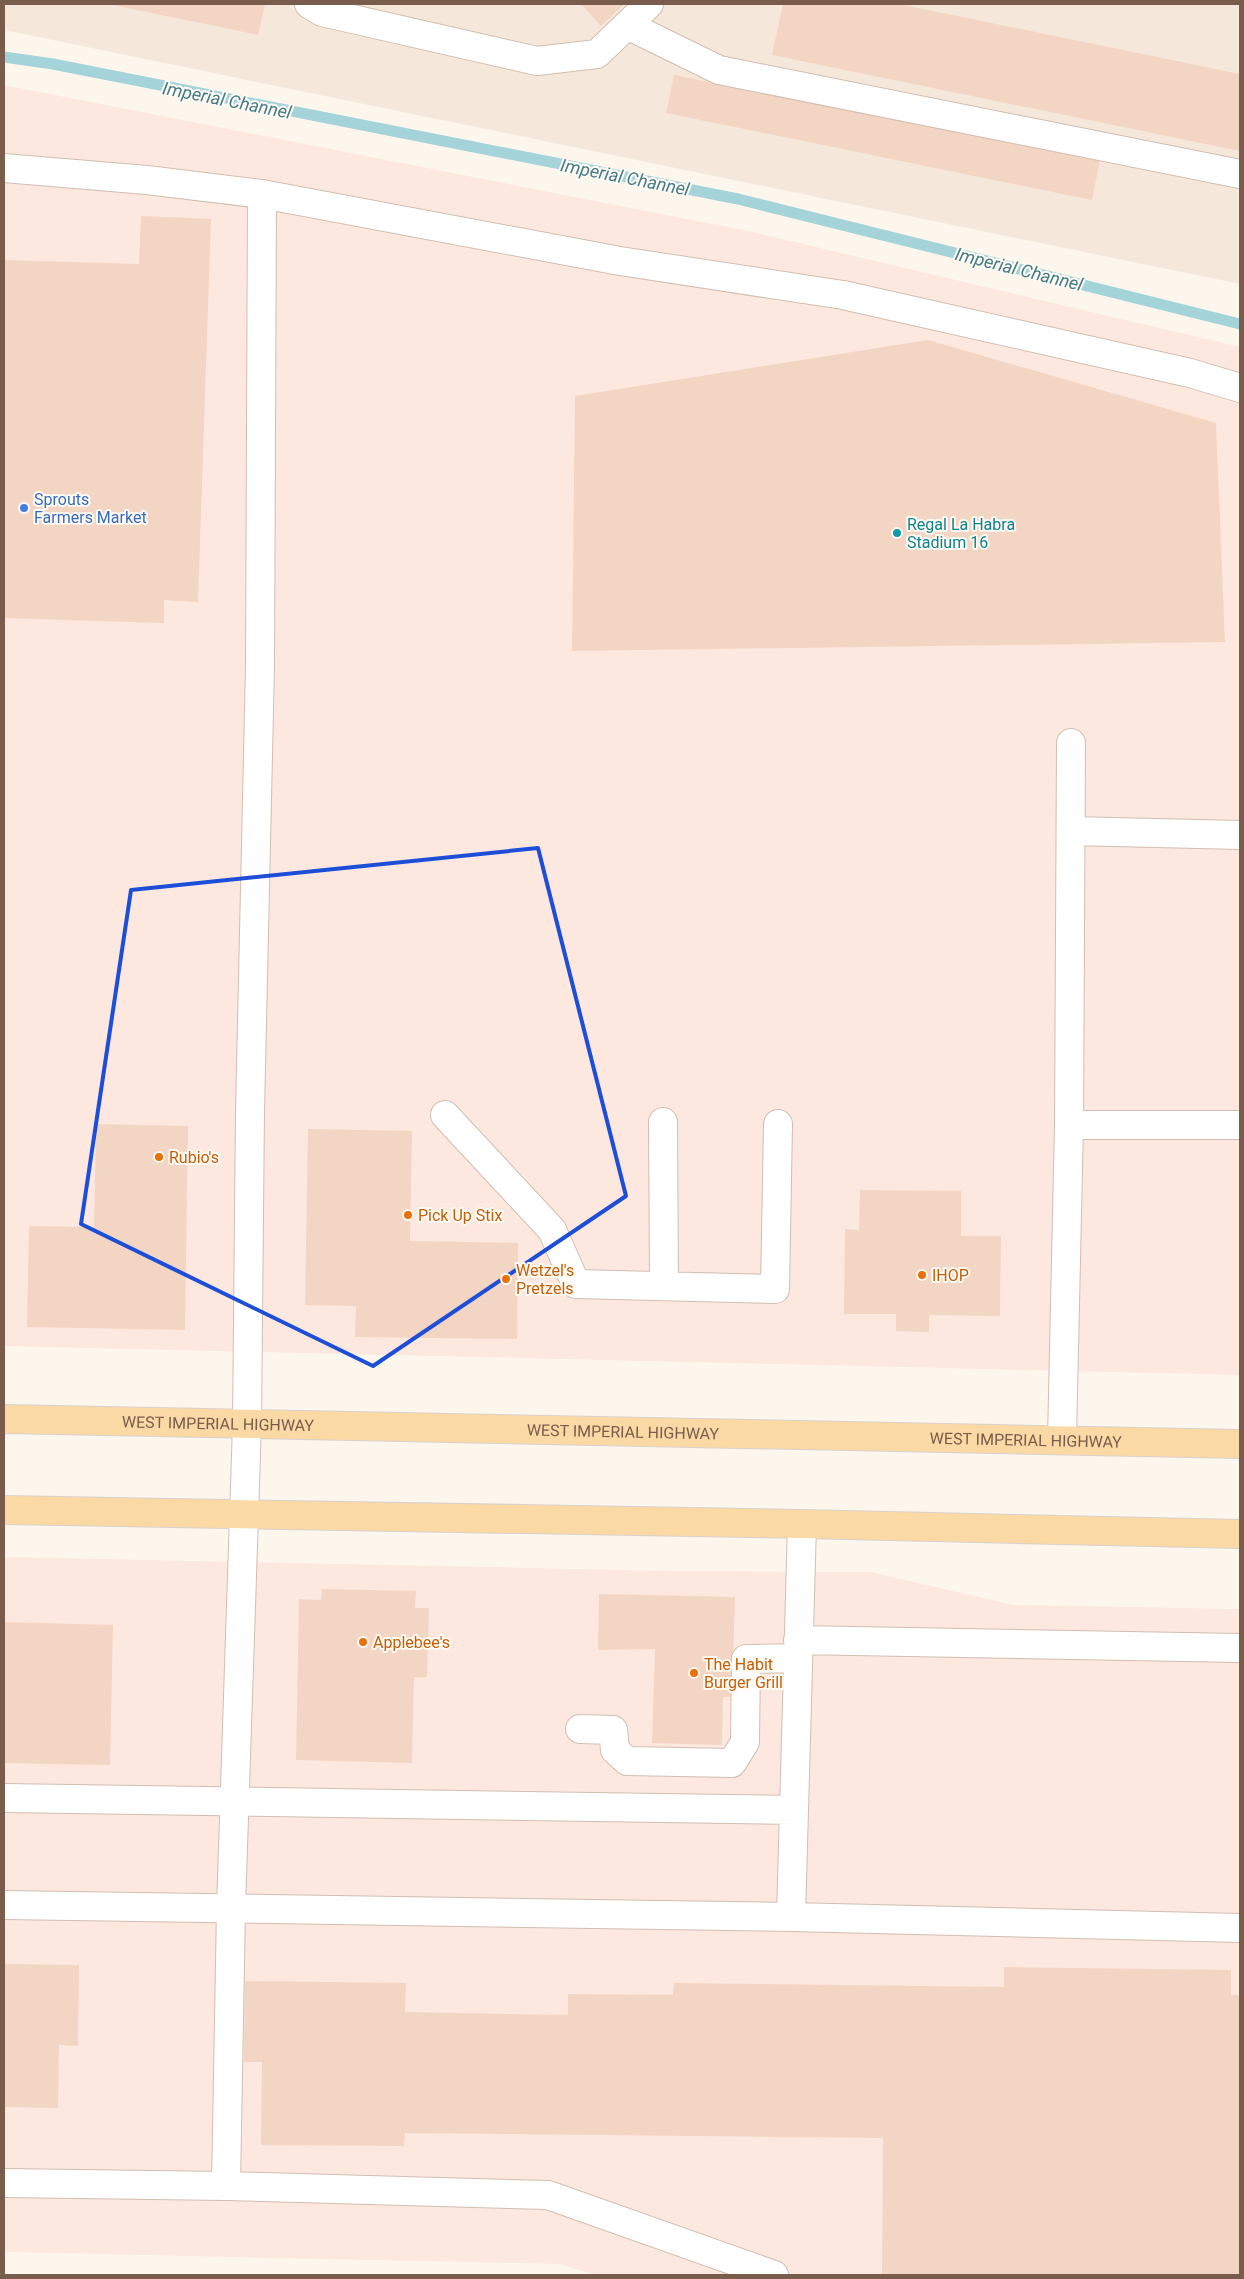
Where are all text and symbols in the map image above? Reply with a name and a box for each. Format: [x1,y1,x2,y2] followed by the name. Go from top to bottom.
[161,77,294,123] water label: Imperial Channel
[559,154,692,200] water label: Imperial Channel
[953,243,1086,295] water label: Imperial Channel
[34,490,147,527] place label: Sprouts Farmers Market
[18,502,30,514] marker: Sprouts Farmers Market
[907,515,1015,552] place label: Regal La Habra Stadium 16
[891,527,903,539] marker: Regal La Habra Stadium 16
[169,1148,219,1167] place label: Rubio's
[153,1151,165,1163] marker: Rubio's
[418,1206,502,1225] place label: Pick Up Stix
[402,1209,414,1221] marker: Pick Up Stix
[516,1261,574,1298] place label: Wetzel's Pretzels
[932,1266,969,1285] place label: IHOP
[916,1269,928,1281] marker: IHOP
[500,1273,512,1285] marker: Wetzel's Pretzels
[122,1412,315,1435] street label: WEST IMPERIAL HIGHWAY
[527,1420,720,1443] street label: WEST IMPERIAL HIGHWAY
[930,1428,1122,1451] street label: WEST IMPERIAL HIGHWAY
[373,1633,450,1652] place label: Applebee's
[357,1636,369,1648] marker: Applebee's
[704,1655,783,1692] place label: The Habit Burger Grill
[688,1667,700,1679] marker: The Habit Burger Grill

